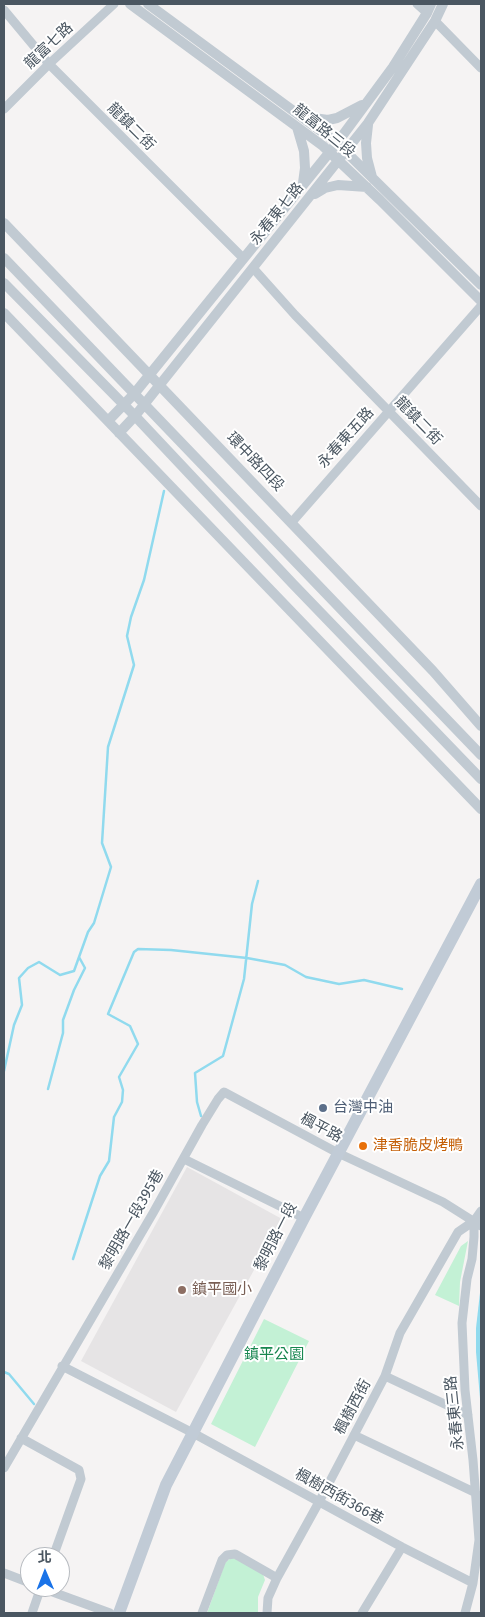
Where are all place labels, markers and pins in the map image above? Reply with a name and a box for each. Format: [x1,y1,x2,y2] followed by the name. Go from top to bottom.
[333,1099,393,1117] place label: 台灣中油
[317,1102,329,1114] marker: 台灣中油
[373,1137,463,1155] place label: 津香脆皮烤鴨
[357,1140,369,1152] marker: 津香脆皮烤鴨
[192,1281,252,1299] place label: 鎮平國小
[176,1284,188,1296] marker: 鎮平國小

